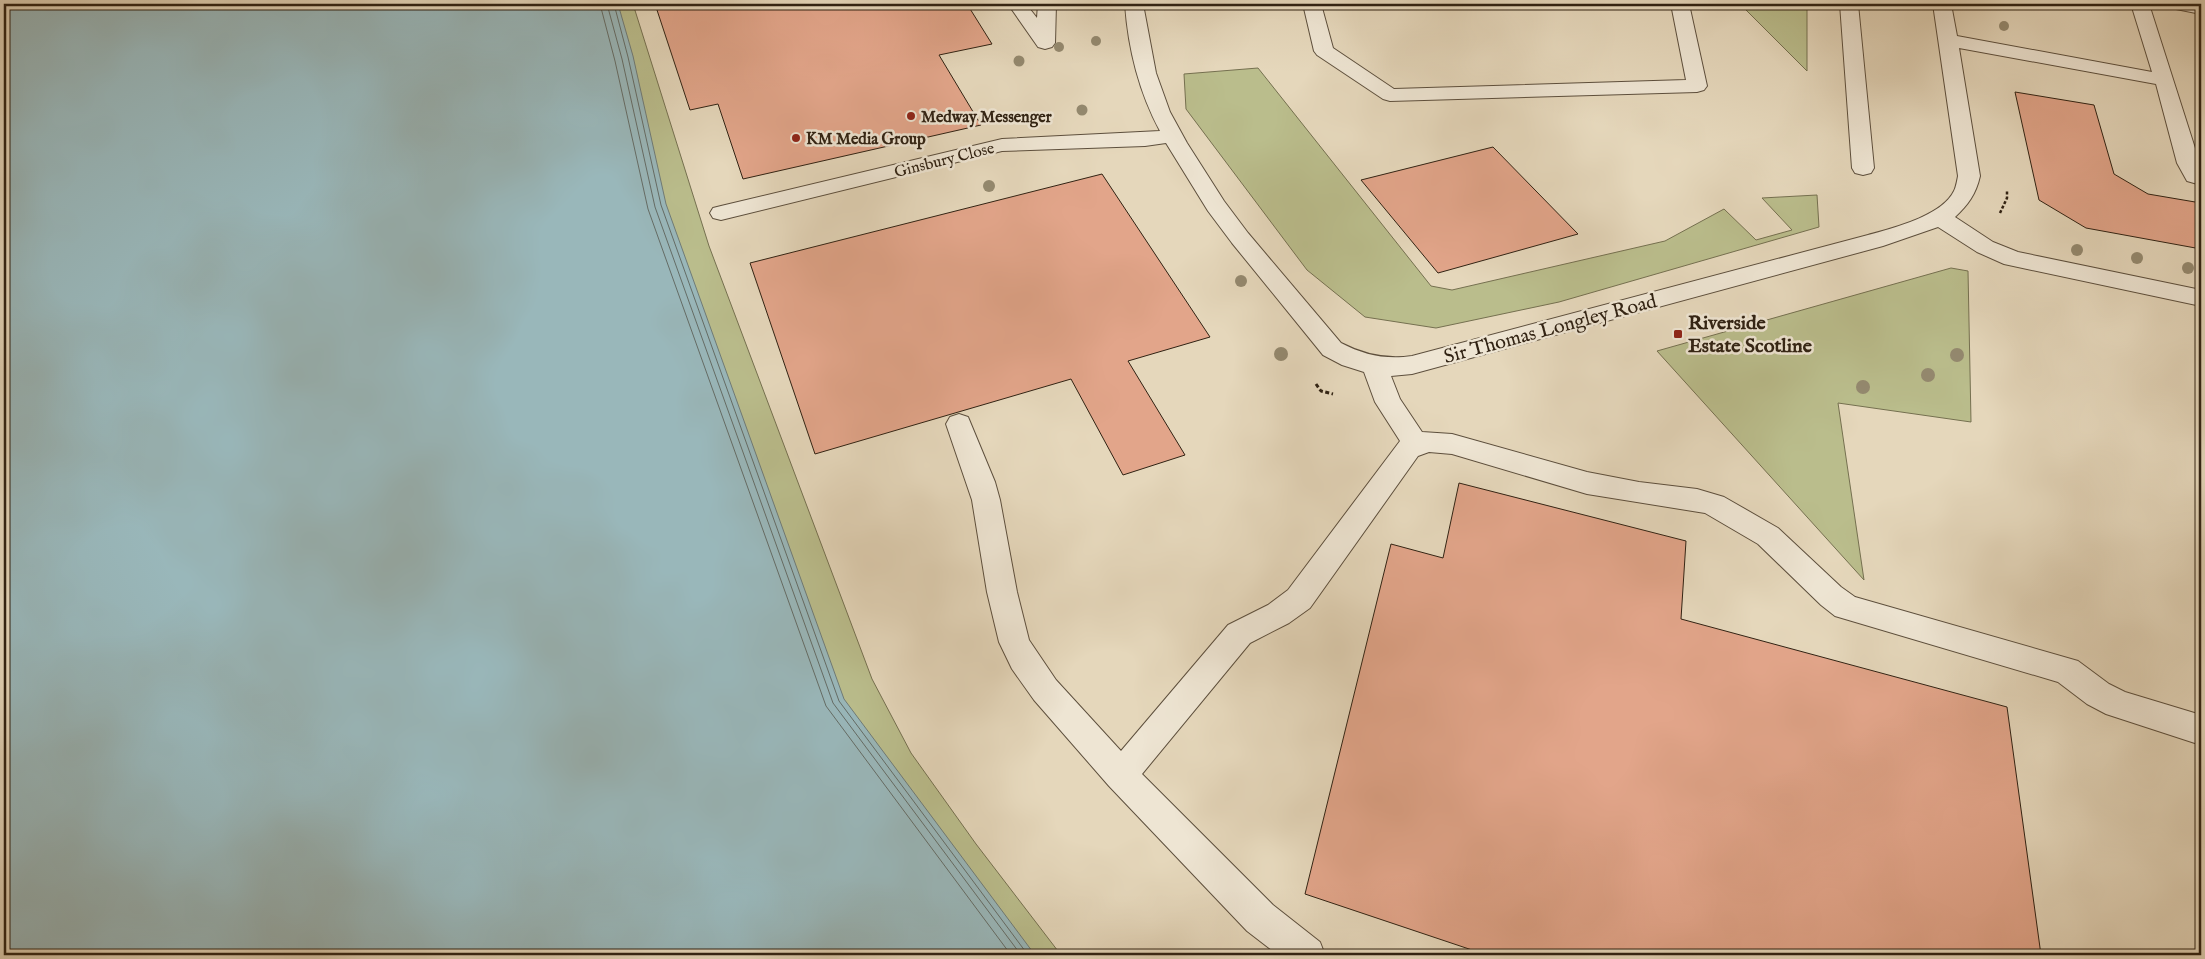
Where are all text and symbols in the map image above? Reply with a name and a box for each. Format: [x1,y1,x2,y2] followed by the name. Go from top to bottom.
[921,108,1052,128] place label: Medway Messenger
[905,110,917,122] marker: Medway Messenger
[806,130,926,150] place label: KM Media Group
[790,132,802,144] marker: KM Media Group
[892,139,997,183] street label: Ginsbury Close
[1441,289,1660,370] street label: Sir Thomas Longley Road
[1688,311,1813,359] place label: Riverside Estate Scotline
[1672,328,1684,340] marker: Riverside Estate Scotline

